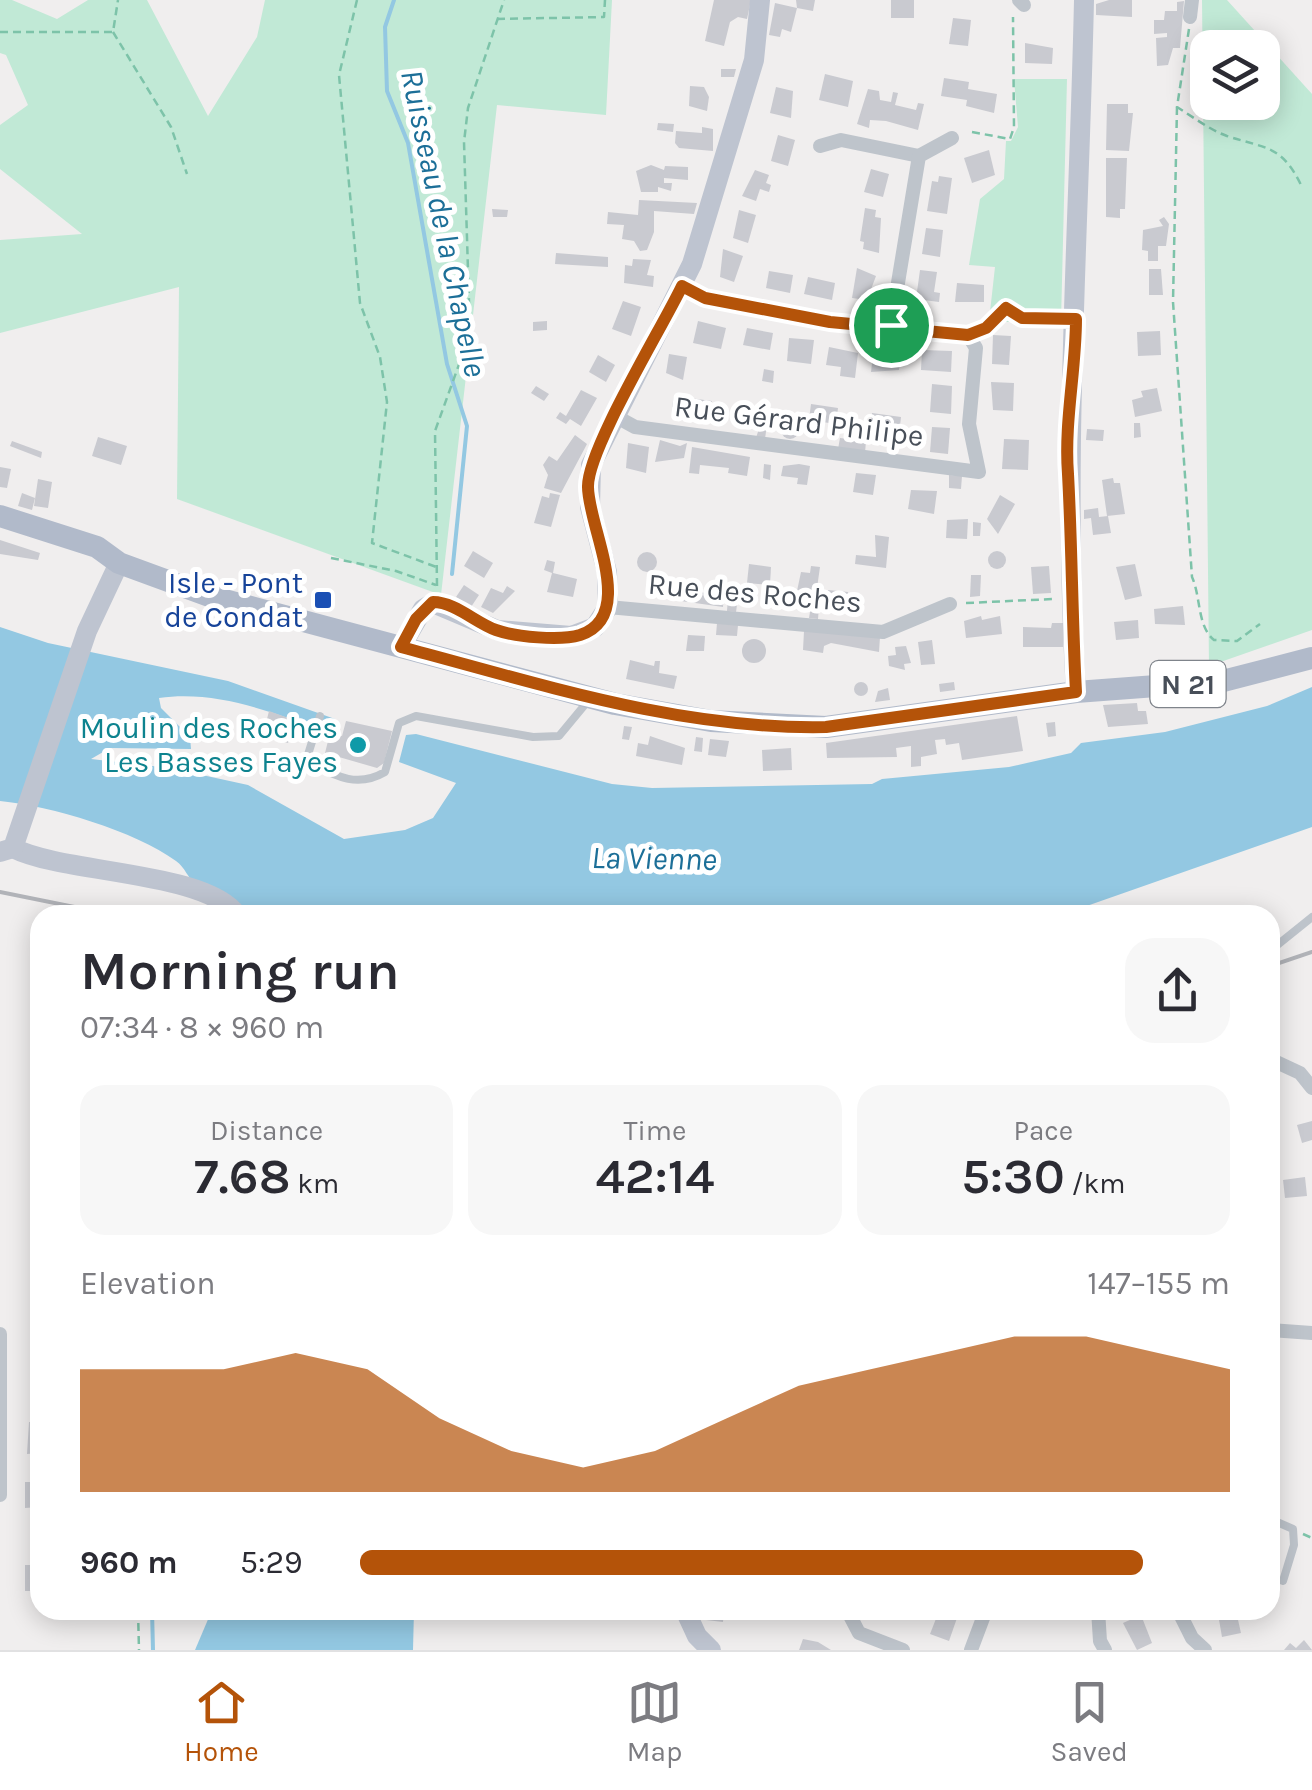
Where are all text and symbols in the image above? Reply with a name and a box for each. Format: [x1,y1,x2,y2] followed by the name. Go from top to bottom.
[1190,30,1280,120] map controls
[1190,30,1280,120] button: layers
[393,66,494,380] water label: Ruisseau de la Chapelle
[849,283,934,368] pin
[864,298,919,353] icon: arrive
[672,388,926,454] street label: Rue Gérard Philipe
[164,565,303,635] place label: Isle - Pont de Condat
[647,566,863,620] street label: Rue des Roches
[312,589,334,611] marker: Isle - Pont de Condat
[1150,661,1226,707] road number: N 21
[80,710,338,780] place label: Moulin des Roches Les Basses Fayes
[347,734,369,756] marker: Moulin des Roches Les Basses Fayes
[591,839,717,878] water label: La Vienne
[1125,938,1230,1043] button: share
[80,939,400,1003] text: Morning run
[80,1009,324,1046] text: 07:34 · 8 × 960 m
[210,1114,323,1147] text: Distance
[624,1114,686,1147] text: Time
[1013,1114,1073,1147] text: Pace
[194,1147,291,1206] text: 7.68
[596,1147,714,1206] text: 42:14
[961,1147,1065,1206] text: 5:30
[291,1167,339,1200] text: km
[1065,1167,1125,1200] text: /km
[80,1265,215,1302] text: Elevation
[1087,1265,1230,1302] text: 147–155 m
[80,1544,178,1581] text: 960 m
[240,1544,303,1581] text: 5:29
[184,1675,259,1768] tab: Home
[627,1675,682,1768] tab: Map
[1051,1675,1128,1768] tab: Saved

